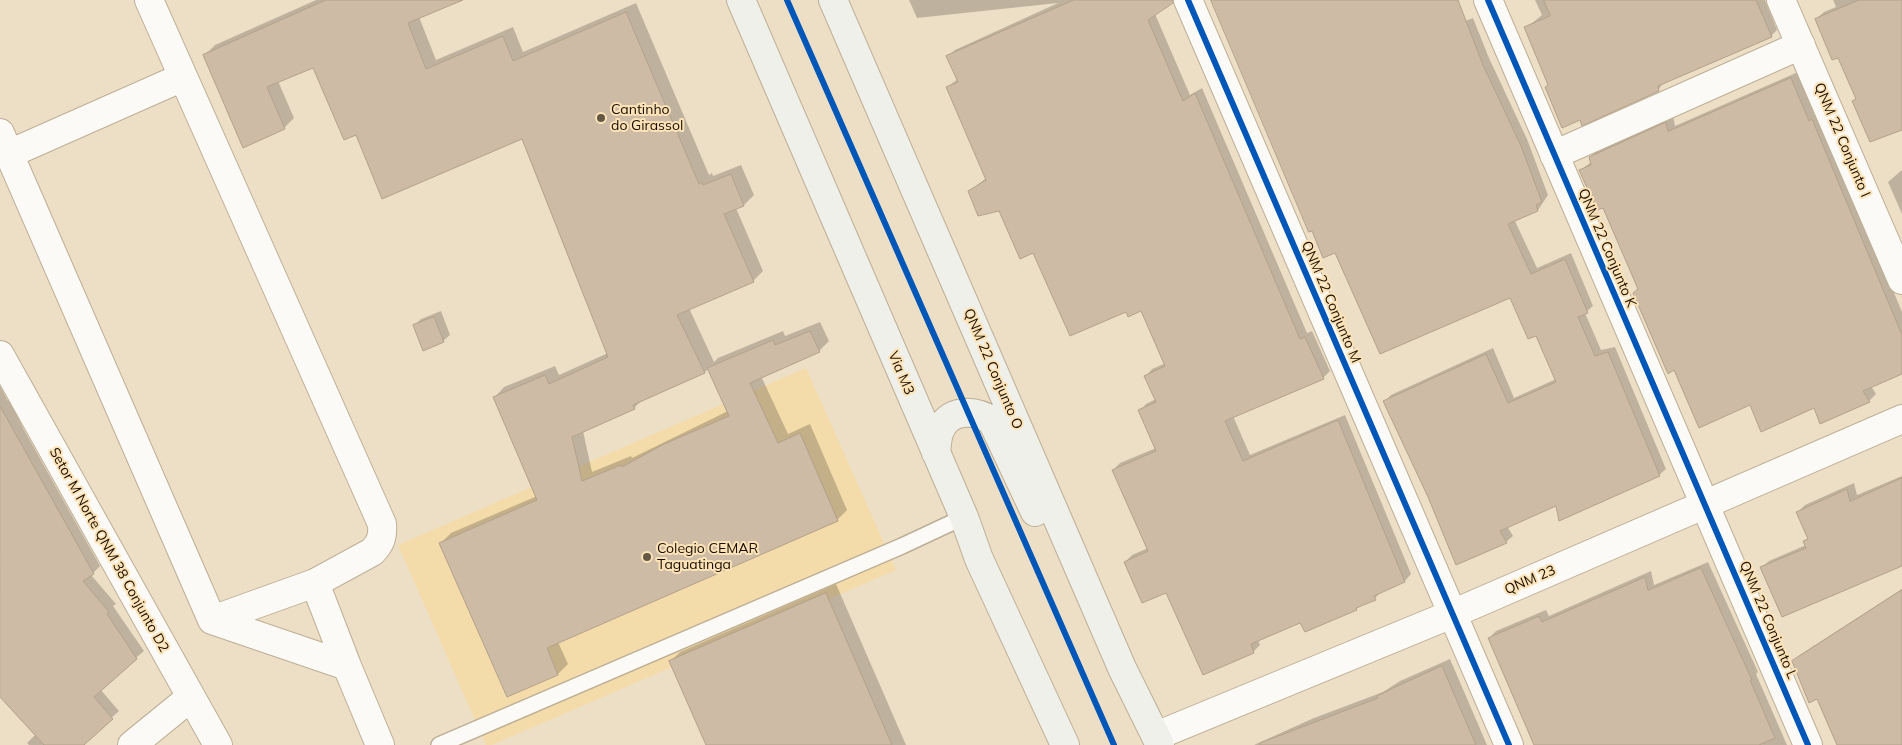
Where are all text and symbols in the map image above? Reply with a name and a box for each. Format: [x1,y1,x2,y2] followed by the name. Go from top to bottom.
[1810,80,1874,200] street label: QNM 22 Conjunto I
[611,102,683,134] place label: Cantinho do Girassol
[595,112,607,124] marker: Cantinho do Girassol
[1574,186,1640,310] street label: QNM 22 Conjunto K
[1298,239,1364,365] street label: QNM 22 Conjunto M
[960,306,1026,432] street label: QNM 22 Conjunto O
[884,349,918,397] street label: Via M3
[46,445,172,655] street label: Setor M Norte QNM 38 Conjunto D2
[657,541,758,574] place label: Colegio CEMAR Taguatinga
[641,551,653,563] marker: Colegio CEMAR Taguatinga
[1736,559,1800,681] street label: QNM 22 Conjunto L
[1502,562,1558,598] street label: QNM 23

